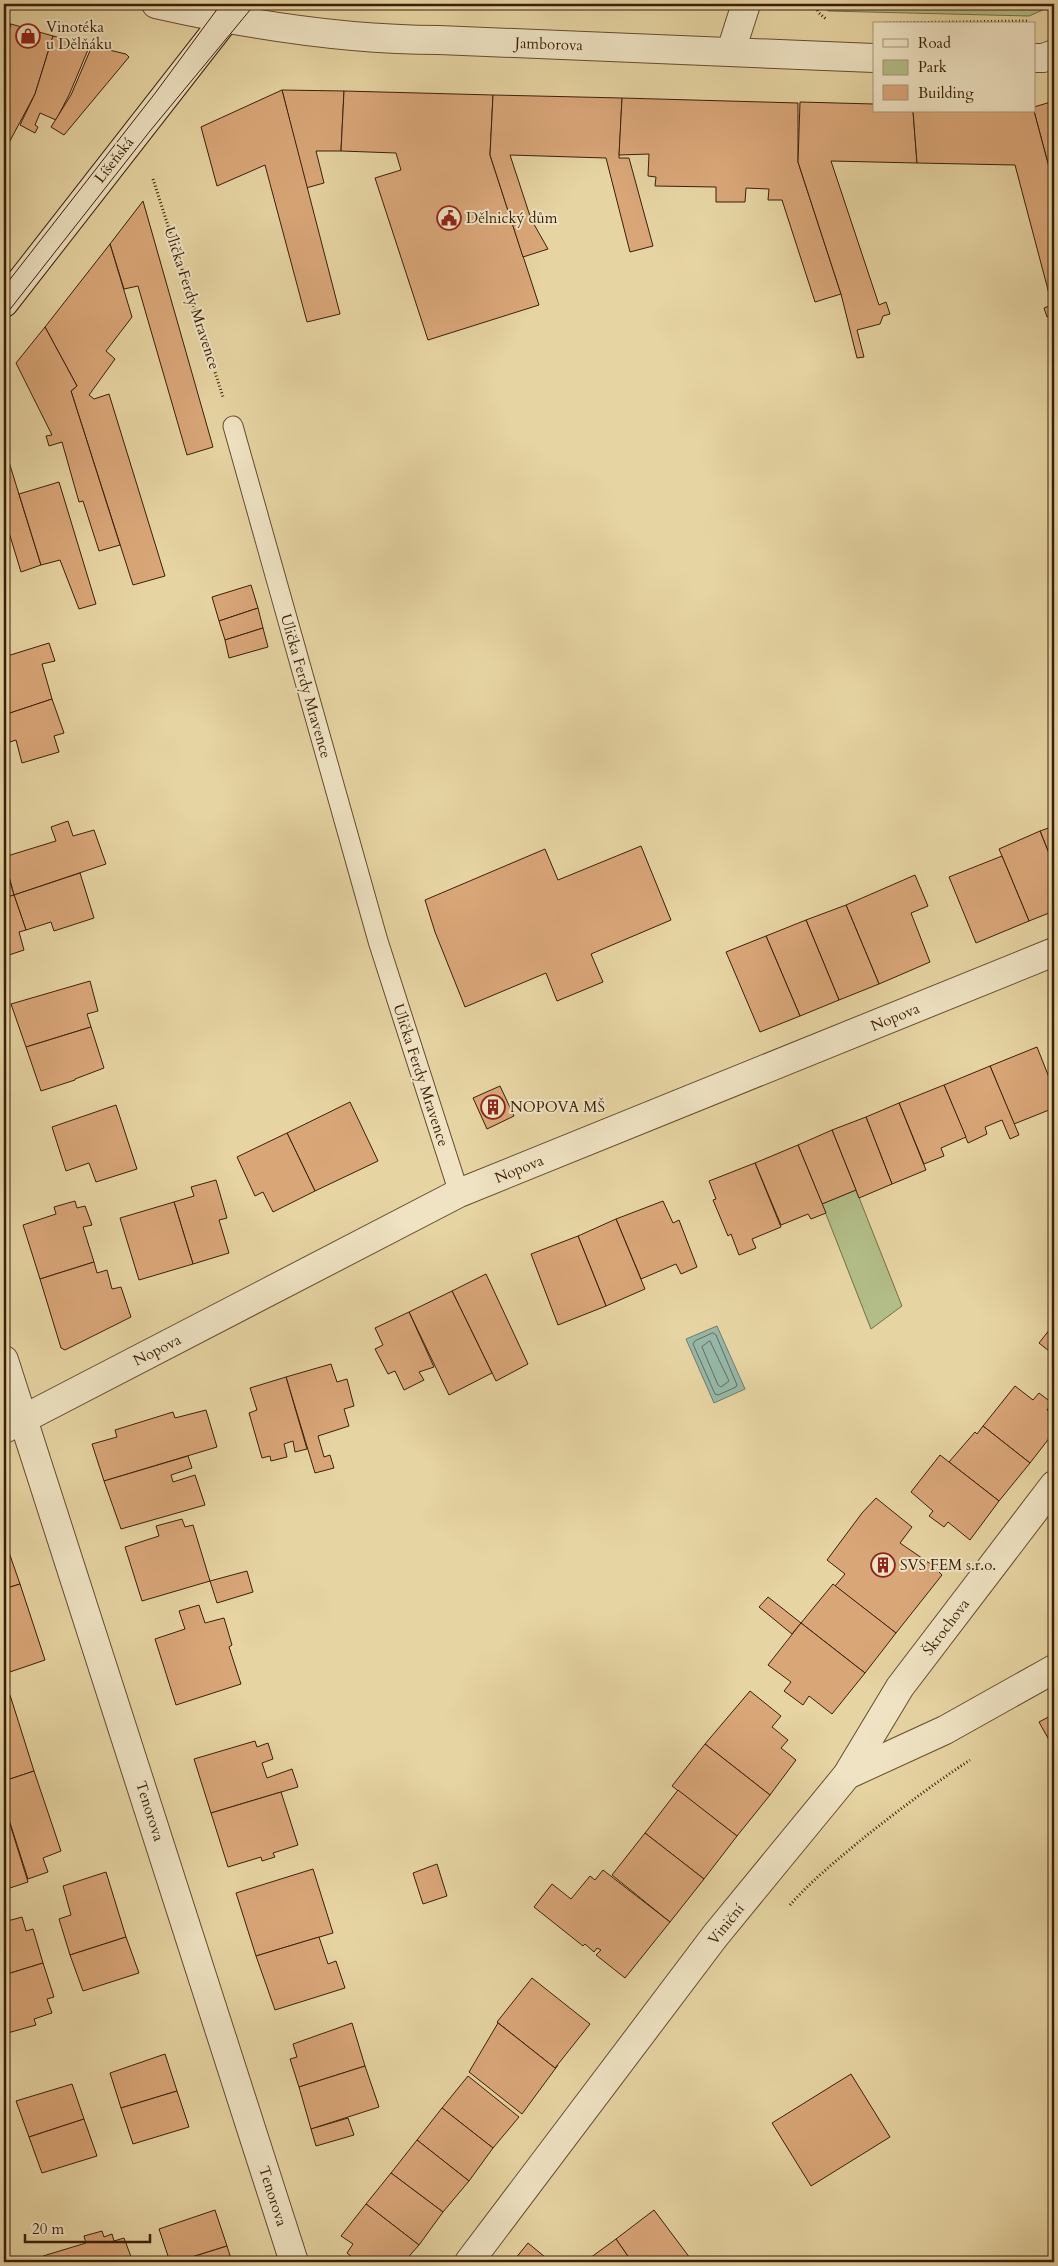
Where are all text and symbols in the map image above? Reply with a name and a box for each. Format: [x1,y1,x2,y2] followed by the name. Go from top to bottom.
[46,17,112,54] place label: Vinotéka u Dělňáku
[873,22,1036,112] legend
[15,23,41,49] shop icon: Vinotéka u Dělňáku
[513,33,584,55] street label: Jamborova
[918,33,951,53] text: Road
[918,57,947,77] text: Park
[918,83,974,103] text: Building
[90,132,139,187] street label: Líšeňská
[436,205,462,231] public building icon: Dělnický dům
[466,208,558,228] place label: Dělnický dům
[159,224,225,372] street label: Ulička Ferdy Mravence
[276,612,336,761] street label: Ulička Ferdy Mravence
[868,998,923,1036] street label: Nopova
[388,1001,454,1149] street label: Ulička Ferdy Mravence
[480,1094,506,1120] building icon: NOPOVA MŠ
[510,1097,605,1117] place label: NOPOVA MŠ
[492,1150,547,1188] street label: Nopova
[130,1329,185,1371] street label: Nopova
[870,1552,896,1578] building icon: SVS FEM s.r.o.
[900,1555,996,1575] place label: SVS FEM s.r.o.
[918,1594,974,1660] street label: Škrochova
[131,1778,169,1844] street label: Tenorova
[703,1899,749,1949] street label: Viniční
[254,2163,292,2229] street label: Tenorova
[25,2211,150,2243] scale bar
[32,2219,64,2239] text: 20 m

